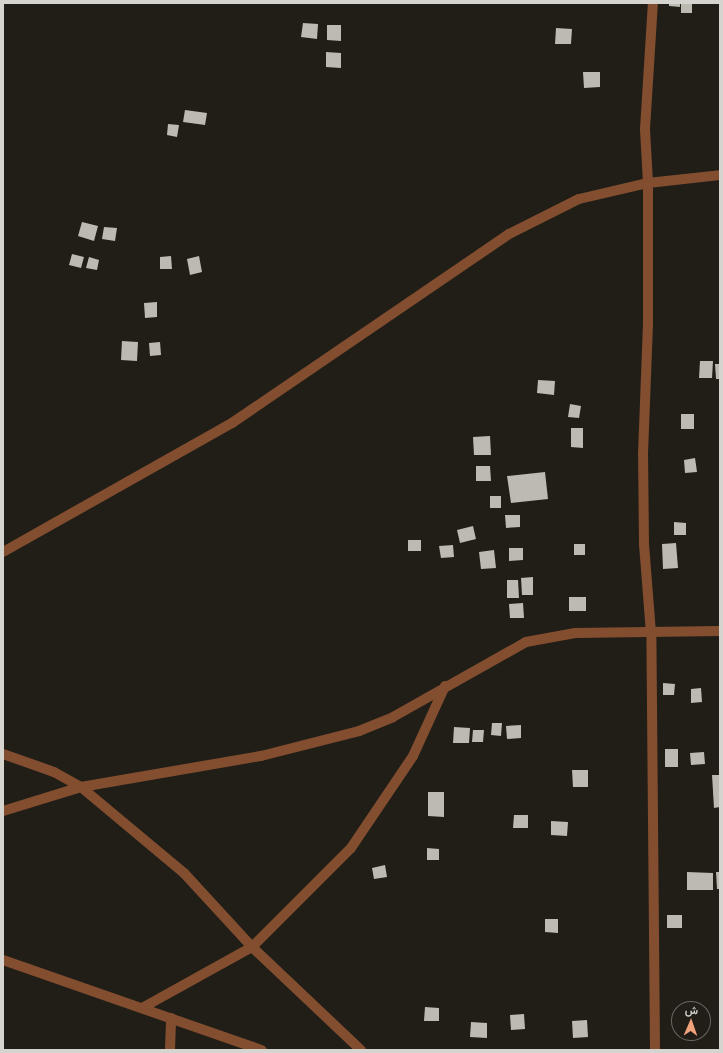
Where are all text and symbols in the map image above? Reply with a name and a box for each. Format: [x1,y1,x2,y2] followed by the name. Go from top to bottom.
[671,1001,711,1041] north arrow
[685,1002,698,1017] text: ش

